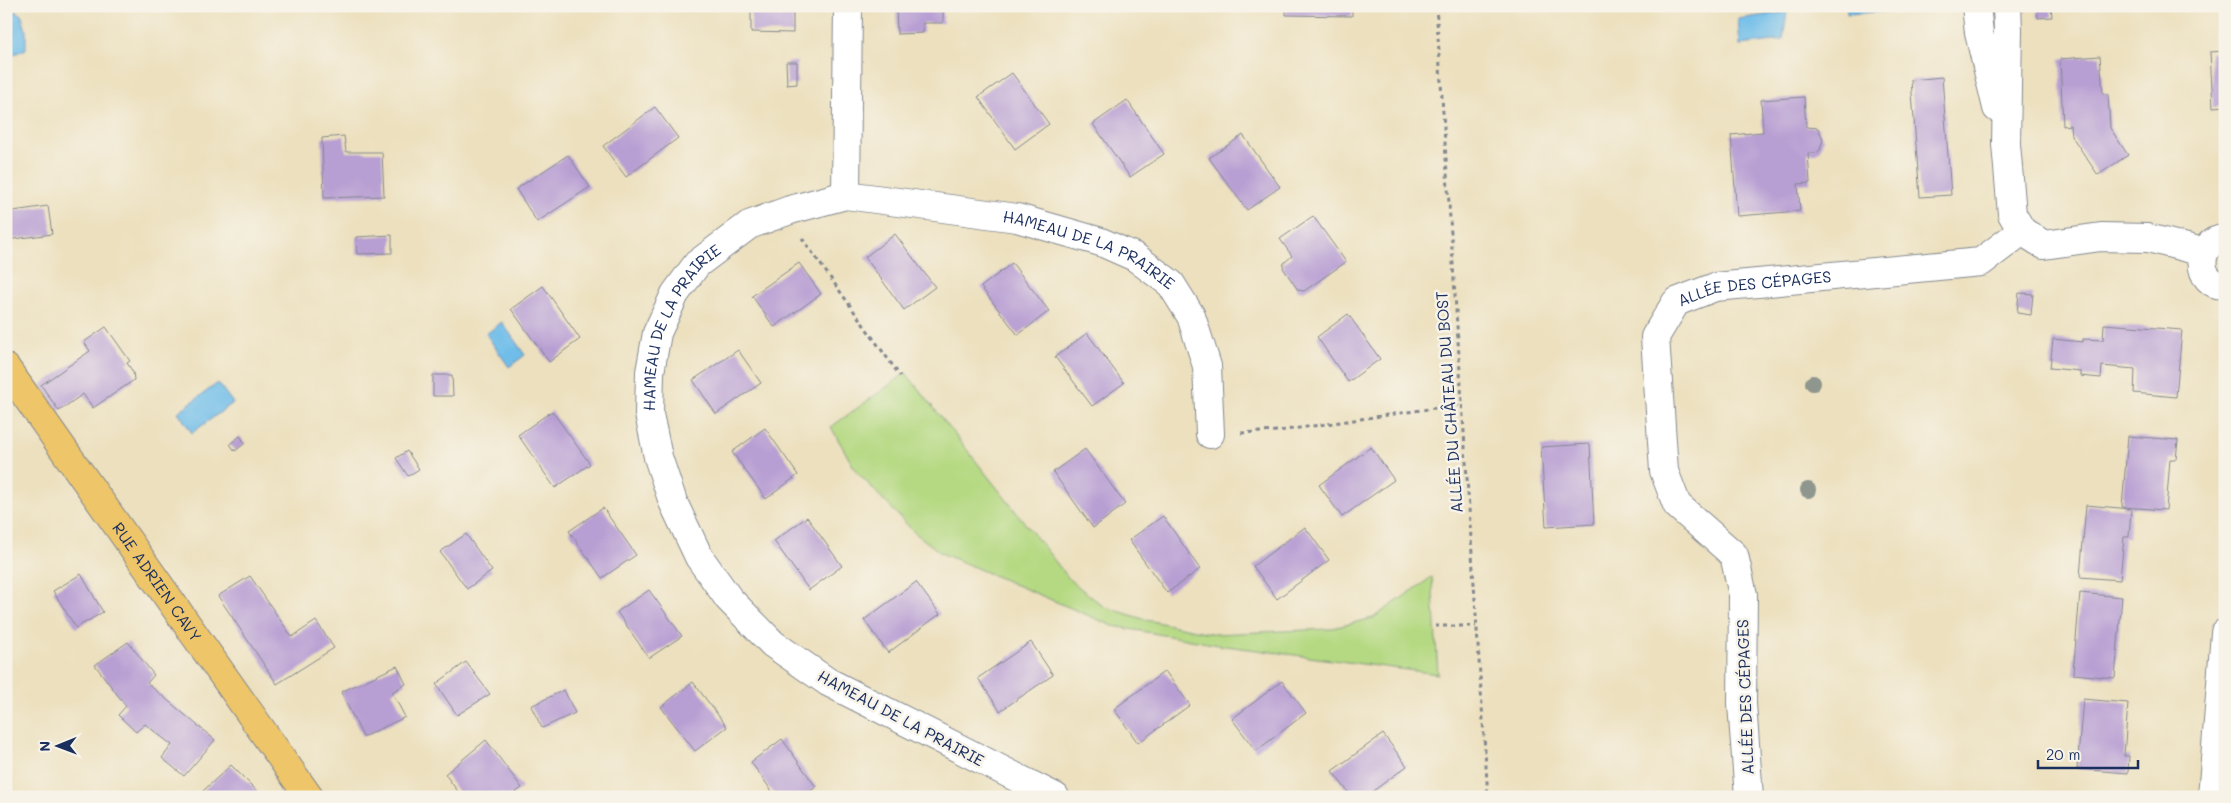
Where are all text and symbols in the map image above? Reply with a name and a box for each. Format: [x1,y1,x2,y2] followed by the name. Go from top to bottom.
[1002,205,1179,293] street label: HAMEAU DE LA PRAIRIE
[638,239,725,411] street label: HAMEAU DE LA PRAIRIE
[1674,265,1832,310] street label: ALLÉE DES CÉPAGES
[1430,290,1467,514] street label: ALLÉE DU CHÂTEAU DU BOST
[108,518,207,646] street label: RUE ADRIEN CAVY
[1731,619,1758,775] street label: ALLÉE DES CÉPAGES
[814,665,988,770] street label: HAMEAU DE LA PRAIRIE
[32,720,82,770] north arrow
[2038,738,2138,770] scale bar
[35,741,54,752] text: N
[2046,744,2080,764] text: 20 m

